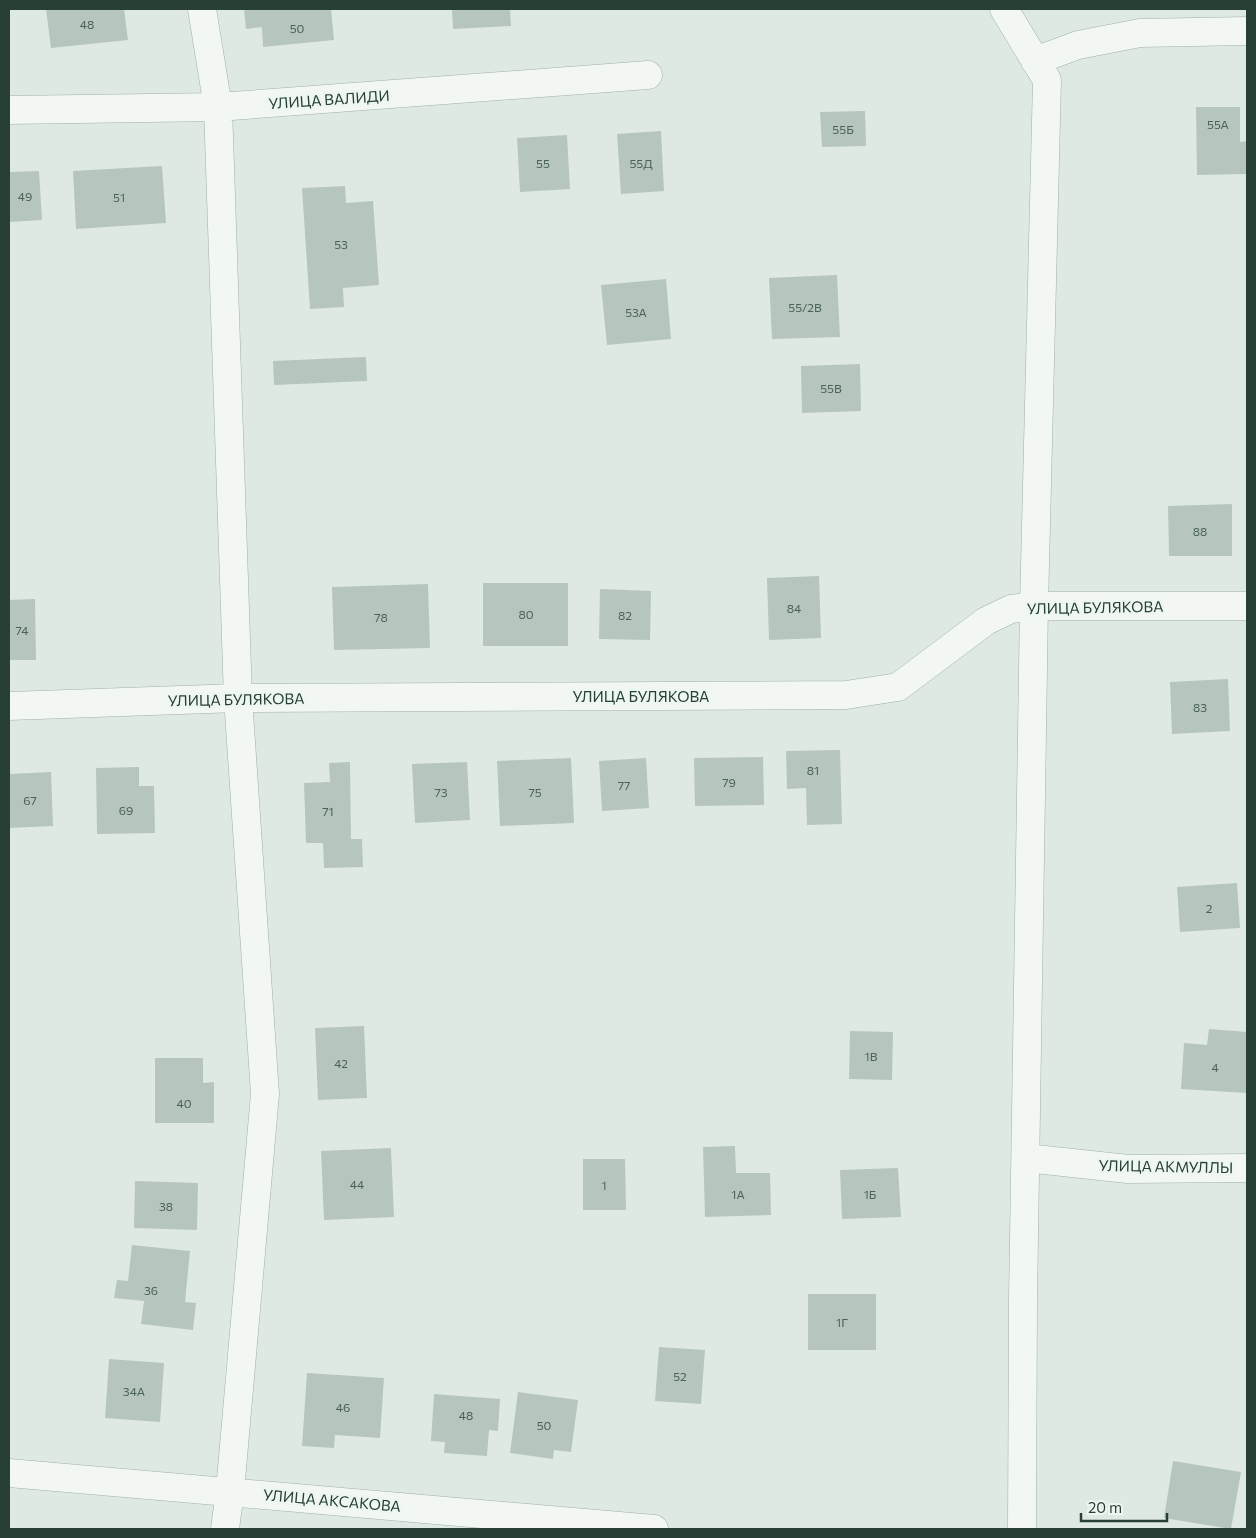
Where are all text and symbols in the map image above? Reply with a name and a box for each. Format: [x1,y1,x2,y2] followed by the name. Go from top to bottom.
[80,17,94,31] house number: 48
[290,21,305,35] house number: 50
[268,86,390,112] street label: УЛИЦА ВАЛИДИ
[1207,117,1229,131] house number: 55А
[832,122,854,136] house number: 55Б
[536,156,550,170] house number: 55
[629,156,653,170] house number: 55Д
[18,189,32,203] house number: 49
[113,190,125,204] house number: 51
[334,237,348,251] house number: 53
[788,300,822,314] house number: 55/2В
[625,305,647,319] house number: 53А
[820,381,842,395] house number: 55В
[1193,524,1207,538] house number: 88
[1026,597,1164,617] street label: УЛИЦА БУЛЯКОВА
[787,601,801,615] house number: 84
[518,607,534,621] house number: 80
[618,608,632,622] house number: 82
[374,610,388,624] house number: 78
[16,623,28,637] house number: 74
[573,687,709,705] street label: УЛИЦА БУЛЯКОВА
[167,689,305,709] street label: УЛИЦА БУЛЯКОВА
[1193,700,1207,714] house number: 83
[807,763,819,777] house number: 81
[722,775,736,789] house number: 79
[618,778,630,792] house number: 77
[434,785,448,799] house number: 73
[528,785,542,799] house number: 75
[23,793,37,807] house number: 67
[119,803,133,817] house number: 69
[322,804,334,818] house number: 71
[1206,901,1213,915] house number: 2
[865,1049,878,1063] house number: 1В
[334,1056,348,1070] house number: 42
[1211,1060,1219,1074] house number: 4
[176,1096,192,1110] house number: 40
[1099,1156,1233,1176] street label: УЛИЦА АКМУЛЛЫ
[350,1177,364,1191] house number: 44
[601,1178,607,1192] house number: 1
[731,1187,745,1201] house number: 1А
[864,1187,877,1201] house number: 1Б
[159,1199,173,1213] house number: 38
[144,1283,158,1297] house number: 36
[836,1315,848,1329] house number: 1Г
[673,1369,687,1383] house number: 52
[123,1384,145,1398] house number: 34А
[336,1400,350,1414] house number: 46
[459,1408,473,1422] house number: 48
[537,1418,552,1432] house number: 50
[262,1485,402,1515] street label: УЛИЦА АКСАКОВА
[1081,1490,1167,1522] scale bar
[1088,1498,1122,1516] text: 20 m

